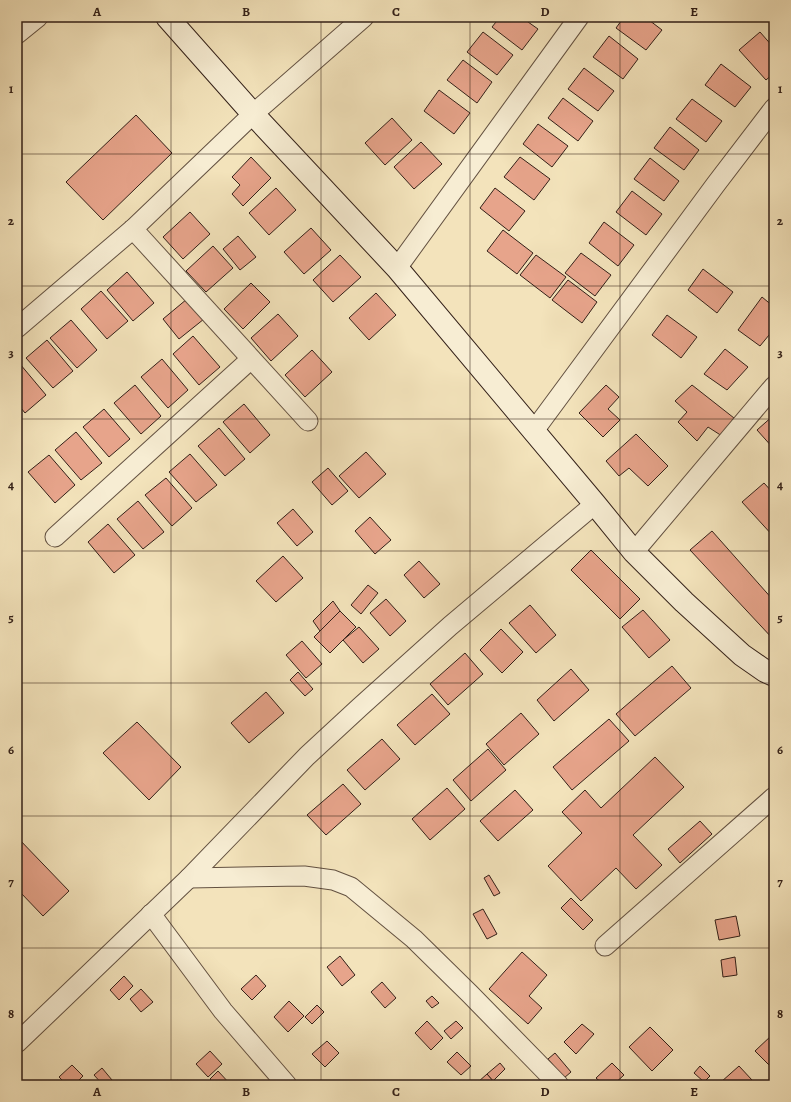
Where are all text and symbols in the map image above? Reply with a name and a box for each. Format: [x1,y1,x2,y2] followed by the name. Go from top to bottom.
[92,3,102,20] text: A
[242,3,250,20] text: B
[392,3,400,20] text: C
[540,3,550,20] text: D
[690,3,698,20] text: E
[9,80,14,97] text: 1
[778,80,783,97] text: 1
[8,212,15,229] text: 2
[777,212,784,229] text: 2
[8,344,14,361] text: 3
[777,344,783,361] text: 3
[8,476,14,493] text: 4
[777,476,783,493] text: 4
[8,609,14,626] text: 5
[777,609,783,626] text: 5
[8,741,14,758] text: 6
[777,741,783,758] text: 6
[8,873,14,890] text: 7
[777,873,783,890] text: 7
[8,1005,14,1022] text: 8
[777,1005,783,1022] text: 8
[92,1083,102,1100] text: A
[242,1083,250,1100] text: B
[392,1083,400,1100] text: C
[540,1083,550,1100] text: D
[690,1083,698,1100] text: E

